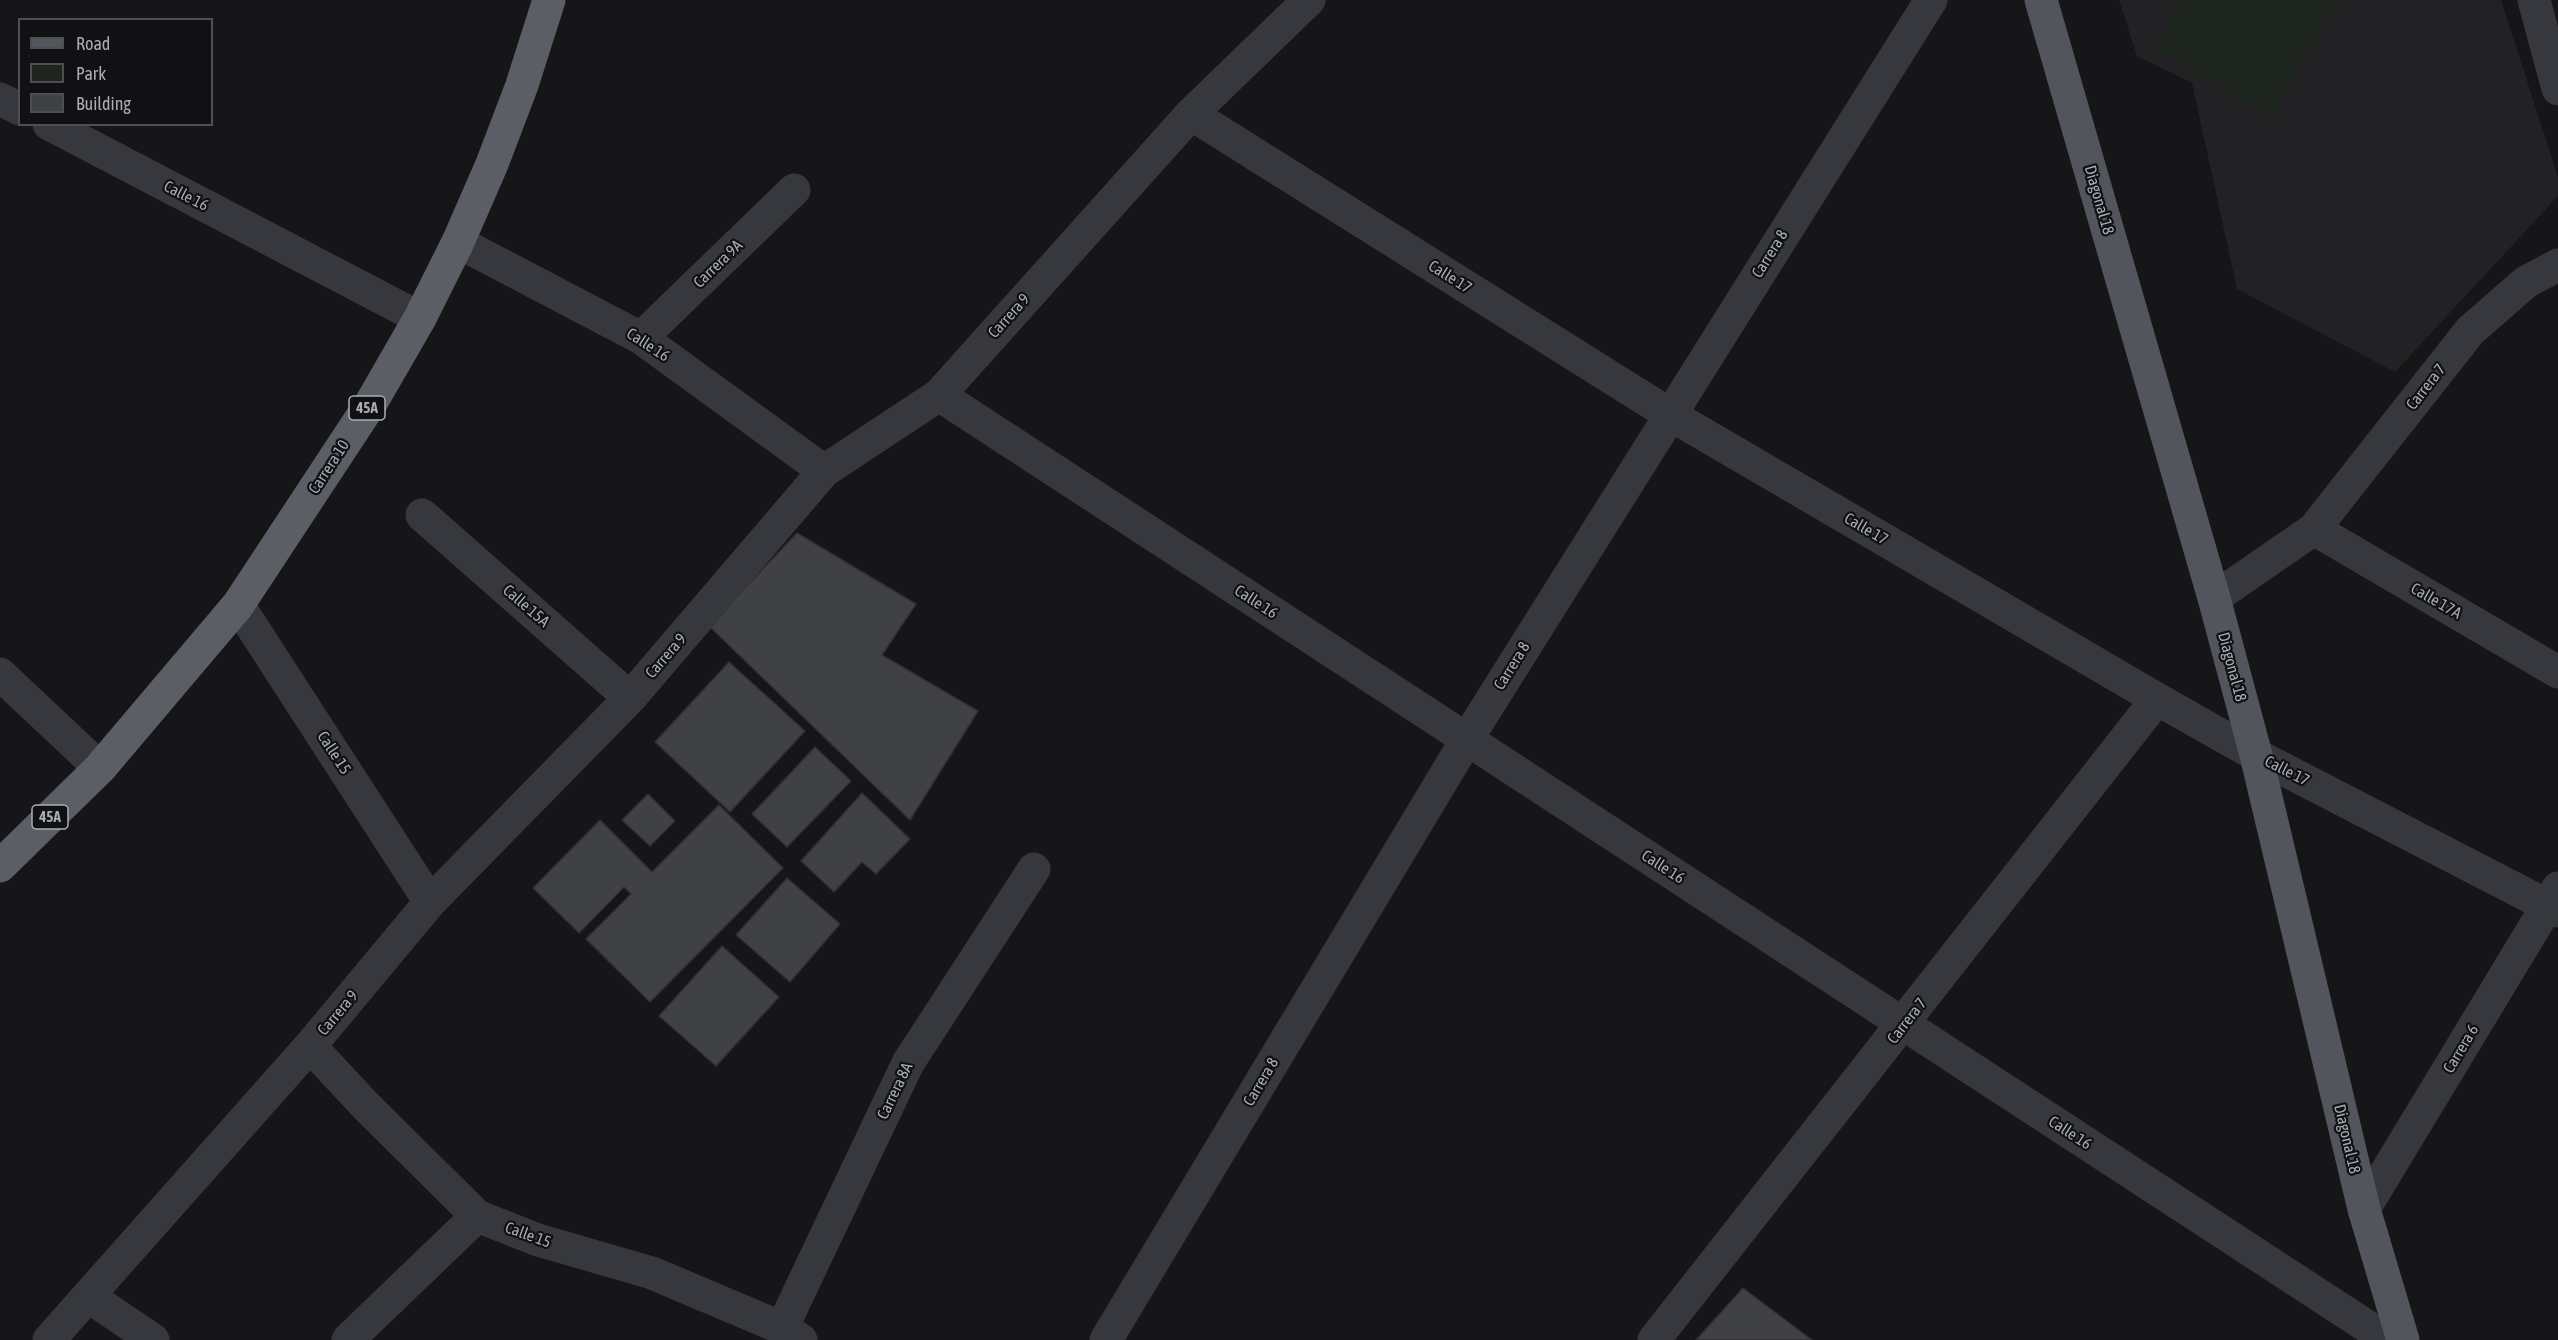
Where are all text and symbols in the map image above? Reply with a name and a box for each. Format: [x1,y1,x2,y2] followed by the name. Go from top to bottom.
[18,18,213,126] legend
[76,33,110,54] text: Road
[76,63,106,84] text: Park
[76,93,131,114] text: Building
[2080,163,2118,237] street label: Diagonal 18
[160,177,212,215] street label: Calle 16
[1748,226,1792,282] street label: Carrera 8
[689,236,747,292] street label: Carrera 9A
[1425,256,1475,298] street label: Calle 17
[984,290,1034,342] street label: Carrera 9
[623,324,673,366] street label: Calle 16
[2402,360,2450,414] street label: Carrera 7
[349,396,385,420] road number: 45A
[304,436,354,498] street label: Carrera 10
[1841,509,1891,549] street label: Calle 17
[2407,579,2465,623] street label: Calle 17A
[499,581,553,631] street label: Calle 15A
[1231,581,1281,623] street label: Calle 16
[641,630,691,682] street label: Carrera 9
[2214,630,2250,704] street label: Diagonal 18
[1490,638,1534,694] street label: Carrera 8
[313,728,355,778] street label: Calle 15
[2261,752,2313,790] street label: Calle 17
[32,805,68,829] road number: 45A
[1638,846,1688,888] street label: Calle 16
[314,987,362,1039] street label: Carrera 9
[1883,994,1931,1048] street label: Carrera 7
[2439,1021,2483,1077] street label: Carrera 6
[1239,1054,1283,1110] street label: Carrera 8
[873,1059,917,1123] street label: Carrera 8A
[2330,1102,2364,1176] street label: Diagonal 18
[2045,1112,2095,1154] street label: Calle 16
[502,1218,554,1252] street label: Calle 15

